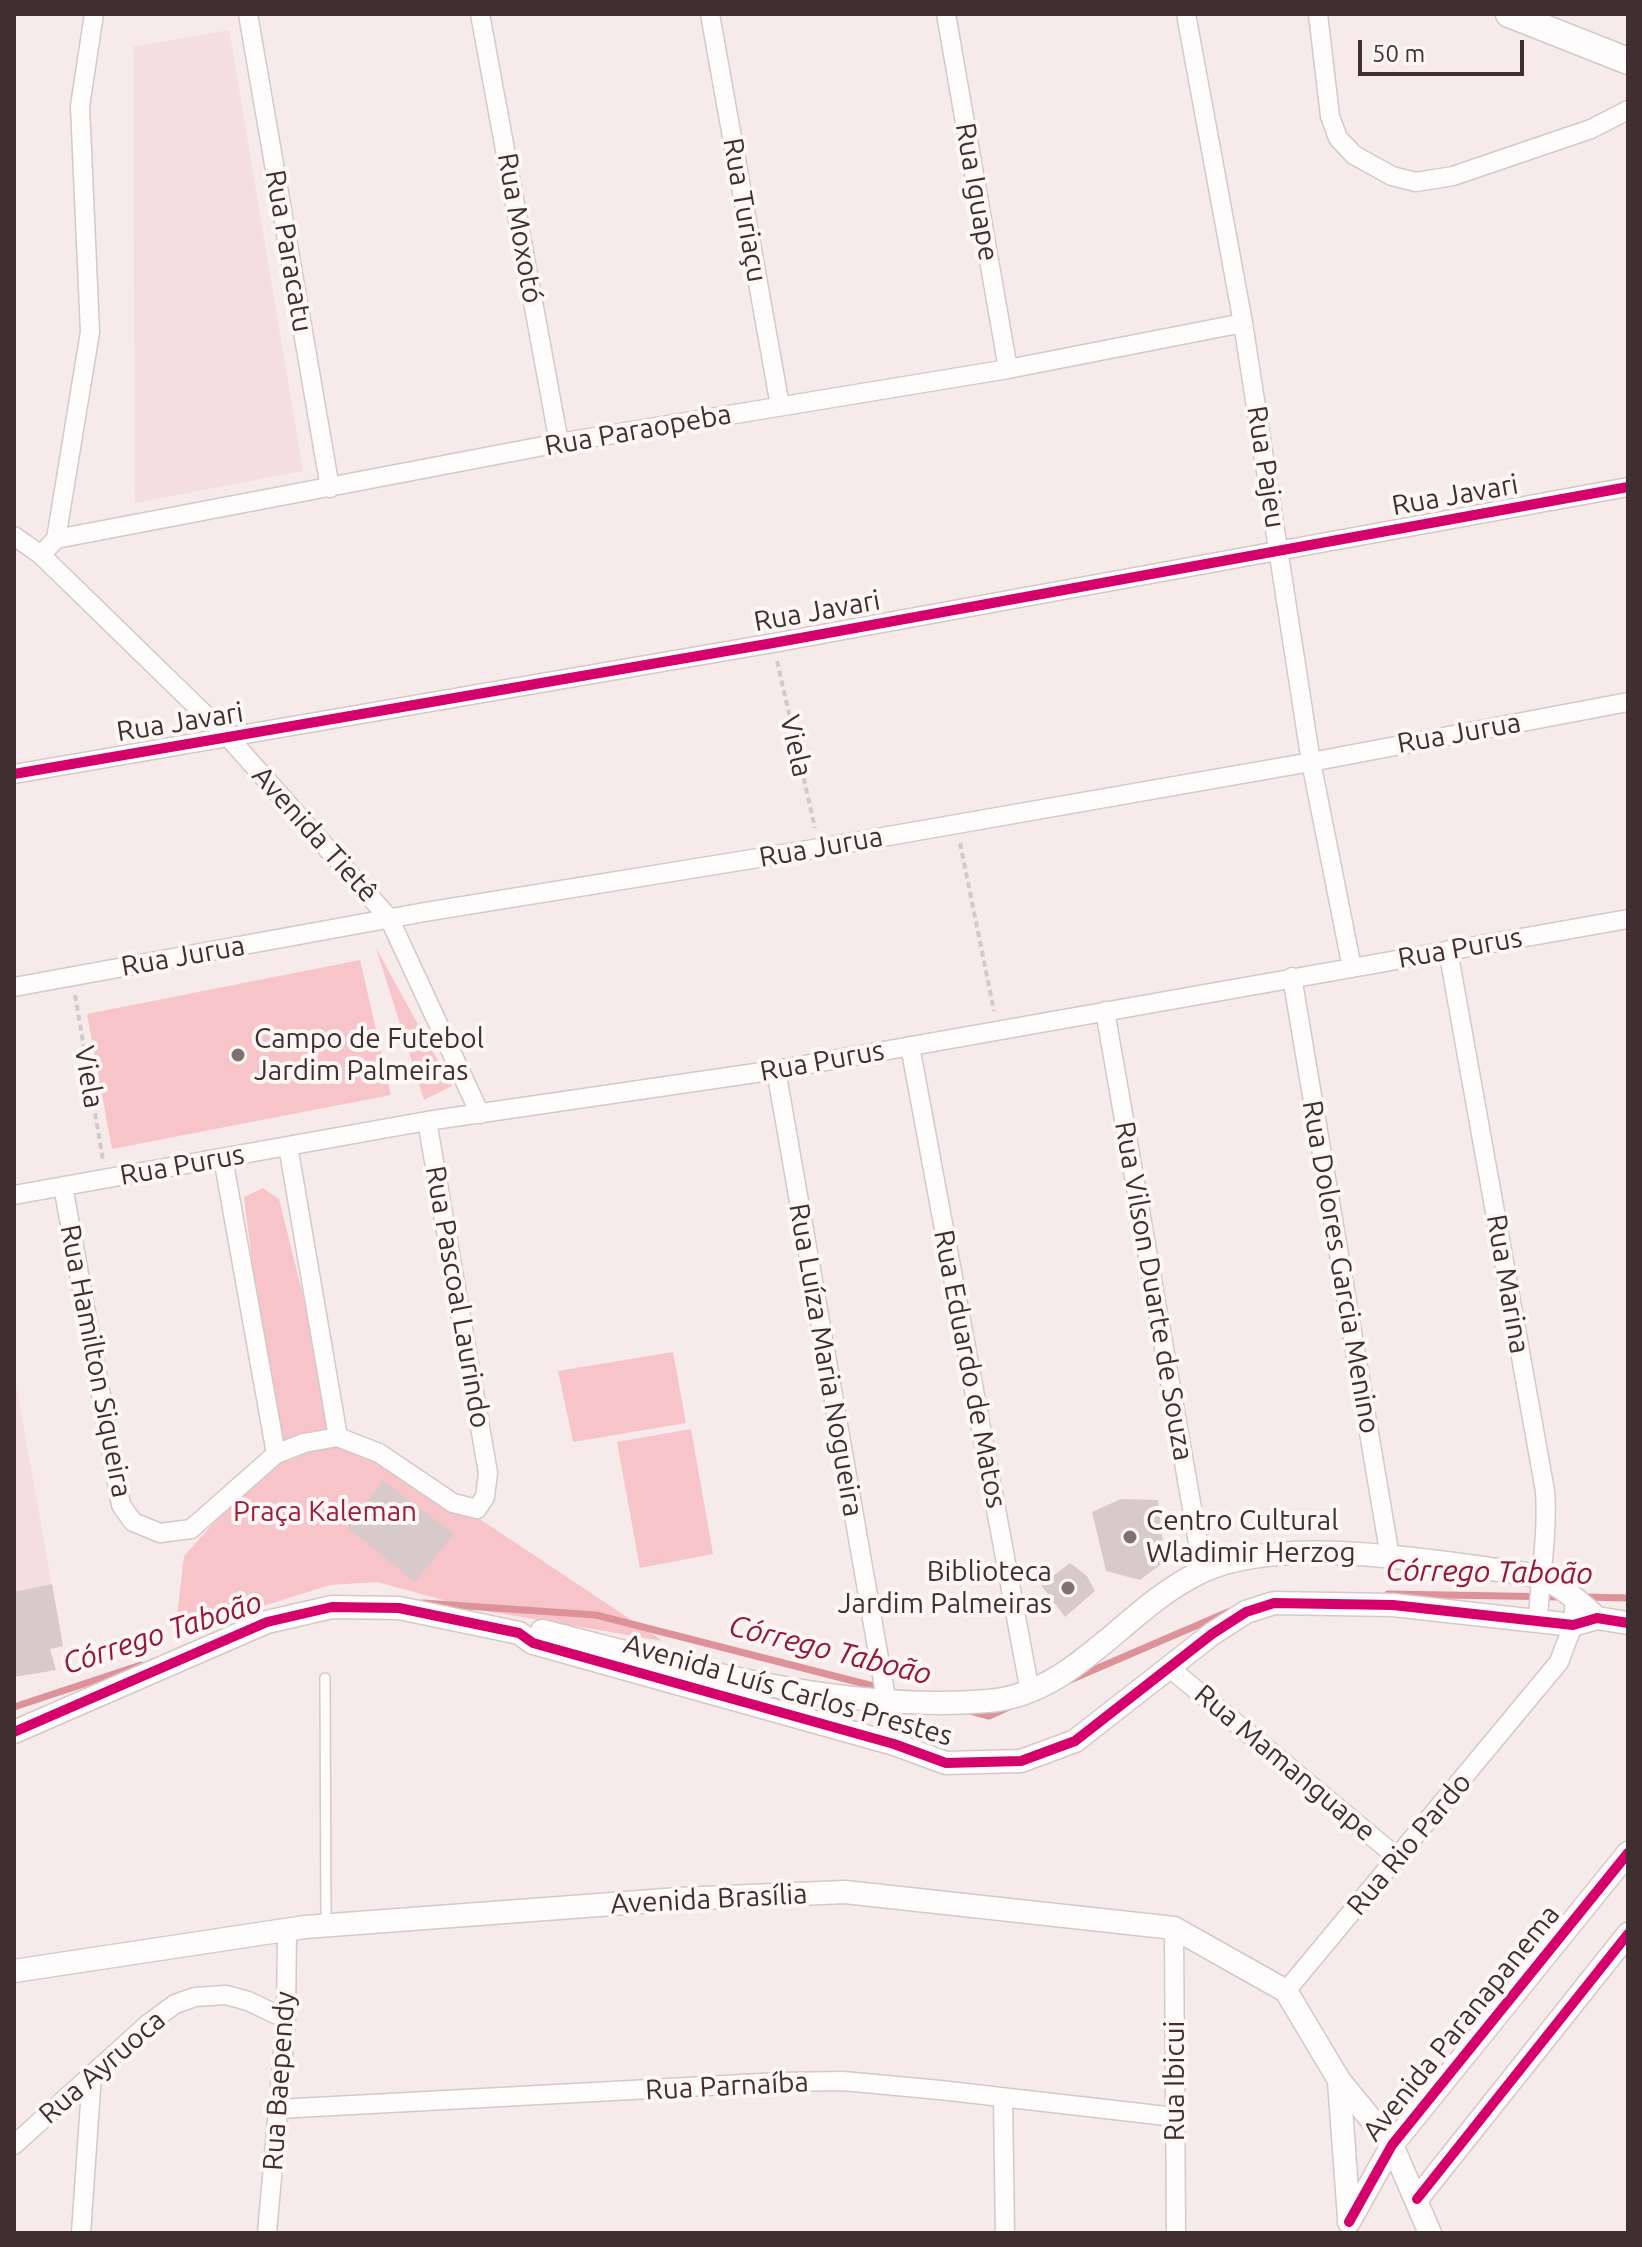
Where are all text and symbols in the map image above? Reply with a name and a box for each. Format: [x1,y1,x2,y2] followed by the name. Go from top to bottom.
[1362,24,1528,74] scale bar
[1372,40,1425,67] text: 50 m
[948,120,1006,264] street label: Rua Iguape
[716,135,774,285] street label: Rua Turiaçu
[490,150,550,306] street label: Rua Moxotó
[258,167,320,335] street label: Rua Paracatu
[542,397,734,463] street label: Rua Paraopeba
[1240,403,1292,531] street label: Rua Pajeu
[1389,467,1521,523] street label: Rua Javari
[751,583,883,639] street label: Rua Javari
[114,695,246,749] street label: Rua Javari
[1395,706,1523,760] street label: Rua Jurua
[773,712,819,780] street label: Viela
[245,759,385,909] street label: Avenida Tietê
[757,820,885,874] street label: Rua Jurua
[1395,921,1525,975] street label: Rua Purus
[119,929,247,983] street label: Rua Jurua
[254,1022,484,1088] place label: Campo de Futebol Jardim Palmeiras
[757,1034,887,1088] street label: Rua Purus
[67,1043,111,1111] street label: Viela
[229,1046,247,1064] marker: Campo de Futebol Jardim Palmeiras
[1295,1098,1387,1436] street label: Rua Dolores Garcia Menino
[1108,1119,1200,1463] street label: Rua Vilson Duarte de Souza
[117,1138,247,1192] street label: Rua Purus
[418,1163,498,1431] street label: Rua Pascoal Laurindo
[782,1201,870,1519] street label: Rua Luíza Maria Nogueira
[1479,1212,1537,1356] street label: Rua Marina
[53,1222,139,1500] street label: Rua Hamilton Siqueira
[927,1227,1013,1511] street label: Rua Eduardo de Matos
[233,1495,417,1529] park label: Praça Kaleman
[1146,1504,1356,1570] place label: Centro Cultural Wladimir Herzog
[1121,1528,1139,1546] marker: Centro Cultural Wladimir Herzog
[1385,1552,1593,1592] water label: Córrego Taboão
[838,1555,1052,1621] place label: Biblioteca Jardim Palmeiras
[1059,1579,1077,1597] marker: Biblioteca Jardim Palmeiras
[58,1584,266,1682] water label: Córrego Taboão
[725,1607,935,1693] water label: Córrego Taboão
[620,1627,956,1753] street label: Avenida Luís Carlos Prestes
[1188,1678,1382,1848] street label: Rua Mamanguape
[1340,1766,1478,1922] street label: Rua Rio Pardo
[610,1877,808,1921] street label: Avenida Brasília
[1355,1898,1567,2148] street label: Avenida Paranapanema
[256,1990,302,2172] street label: Rua Baependy
[32,2003,172,2131] street label: Rua Ayruoca
[1158,2021,1192,2141] street label: Rua Ibicui
[644,2065,810,2107] street label: Rua Parnaíba

